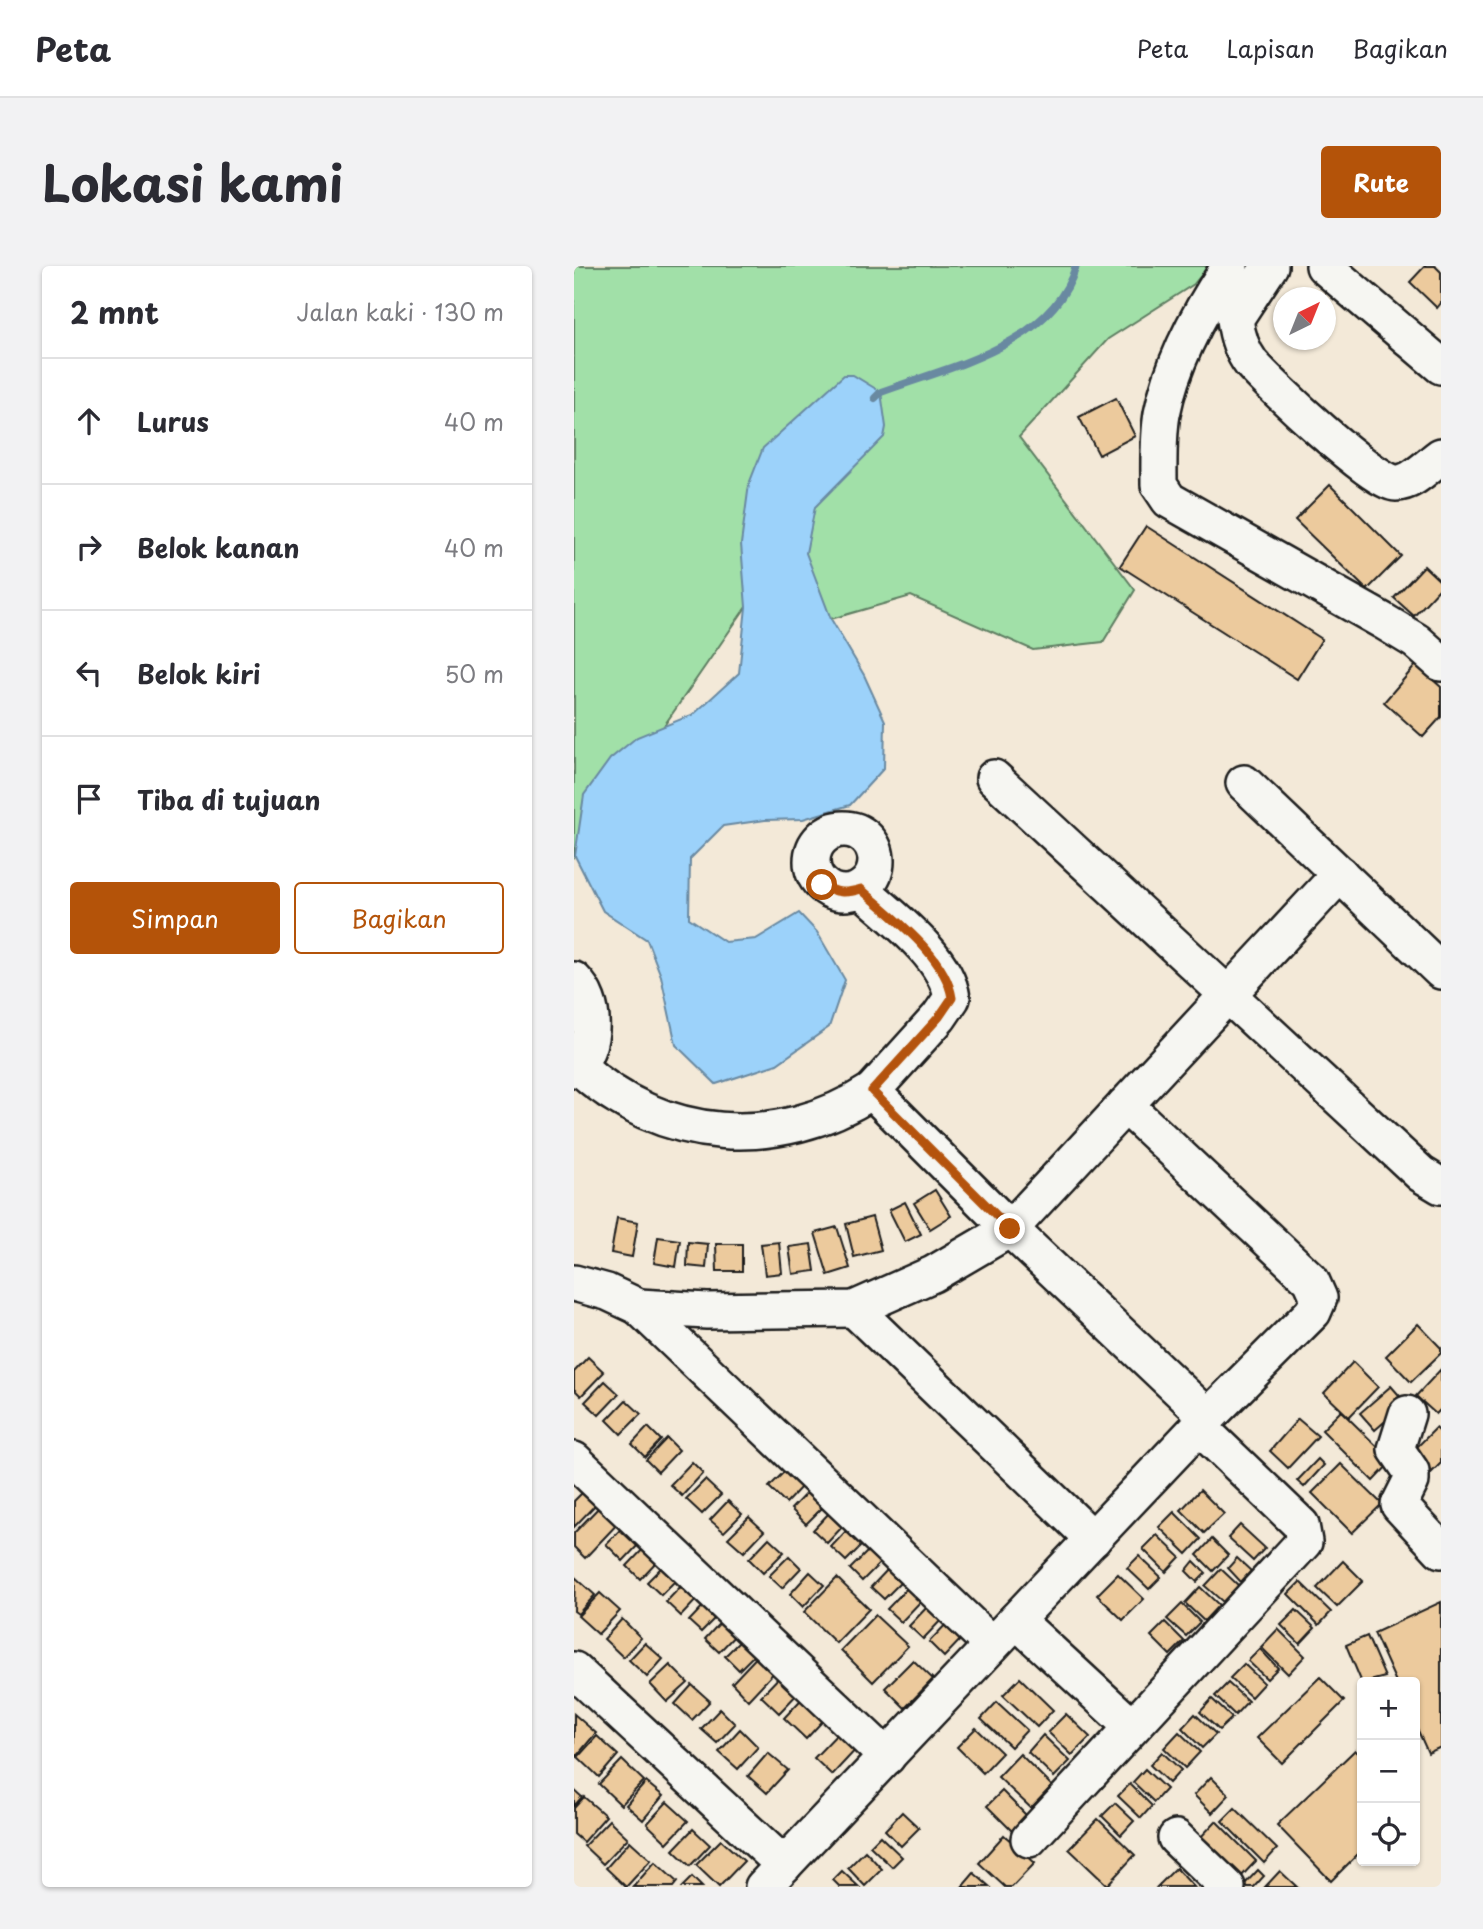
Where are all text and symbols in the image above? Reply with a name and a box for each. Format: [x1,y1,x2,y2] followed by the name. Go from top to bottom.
[35,23,111,73] text: Peta
[1137,30,1188,66] text: Peta
[1226,30,1315,66] text: Lapisan
[1353,30,1448,66] text: Bagikan
[42,145,343,219] text: Lokasi kami
[1321,146,1441,218] button: Rute
[1273,287,1336,350] north arrow
[70,289,159,334] text: 2 mnt
[296,294,504,329] text: Jalan kaki · 130 m
[70,402,108,440] icon: ahead
[137,402,209,441] text: Lurus
[444,404,504,439] text: 40 m
[70,528,108,566] icon: right
[137,528,299,567] text: Belok kanan
[444,530,504,565] text: 40 m
[70,654,108,692] icon: left
[137,654,260,693] text: Belok kiri
[444,656,504,691] text: 50 m
[70,780,108,818] icon: arrive
[137,780,321,819] text: Tiba di tujuan
[806,869,837,900] route start
[70,882,280,954] button: Simpan
[294,882,504,954] button: Bagikan
[994,1213,1025,1244] route end
[1357,1677,1420,1866] map controls
[1357,1677,1420,1740] button: +
[1357,1740,1420,1803] button: −
[1357,1803,1420,1866] button: locate

